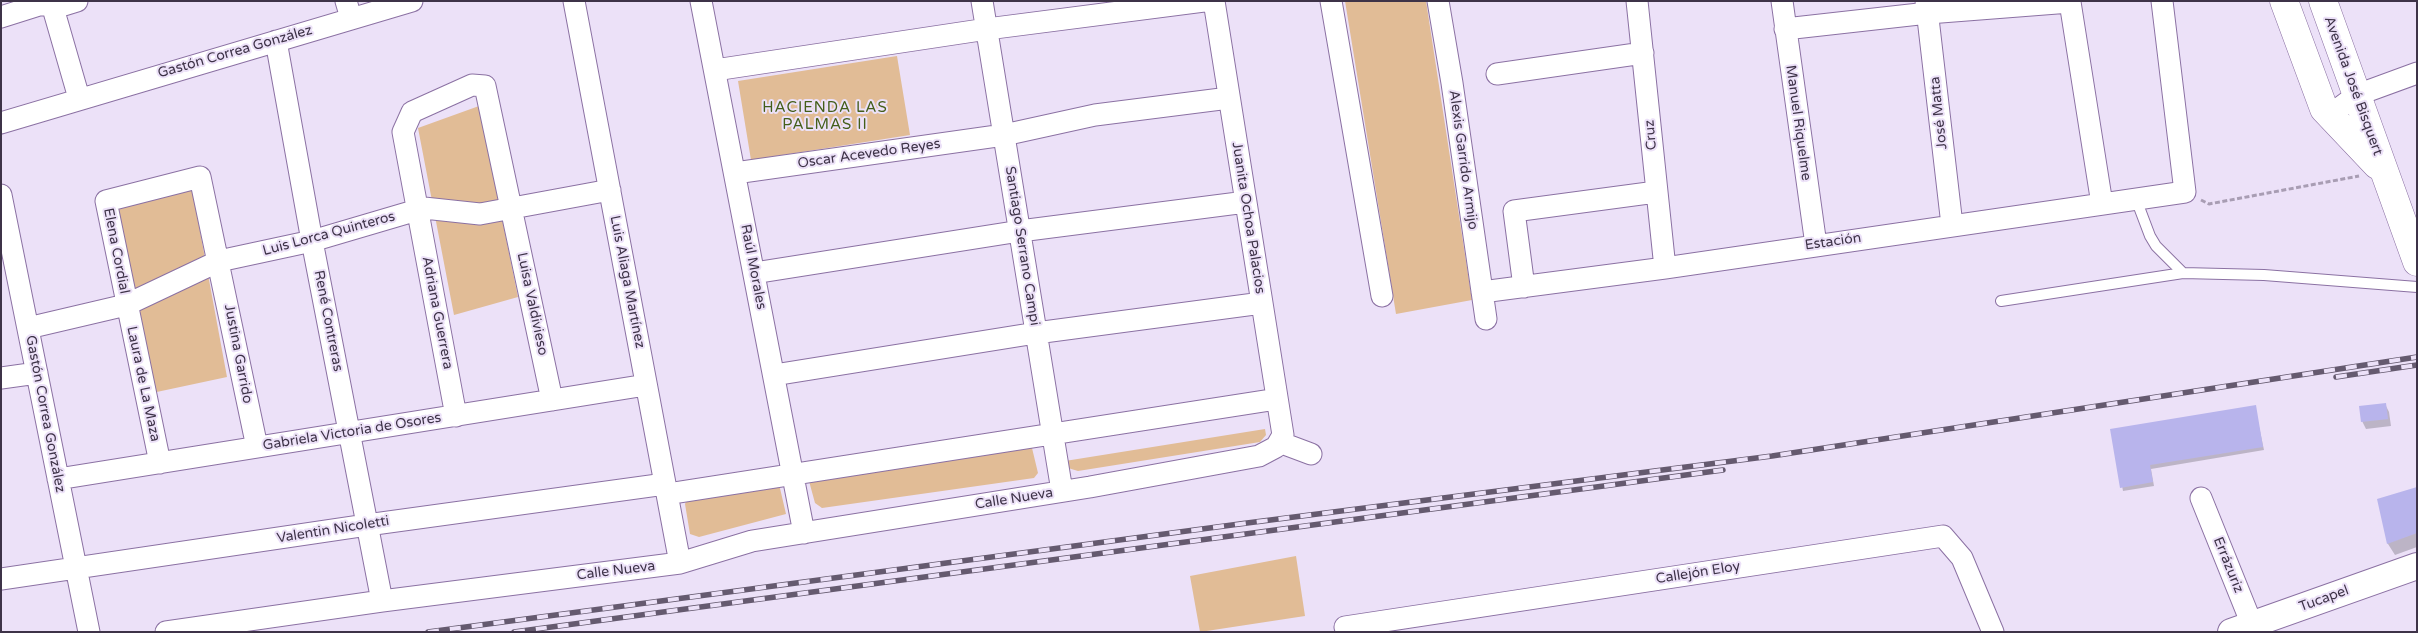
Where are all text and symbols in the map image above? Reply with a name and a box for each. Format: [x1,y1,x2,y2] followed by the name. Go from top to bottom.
[2320,14,2386,158] street label: Avenida José Bisquert
[156,22,314,82] street label: Gastón Correa González
[1782,64,1814,182] street label: Manuel Riquelme
[1927,76,1951,150] street label: José Matta
[1445,89,1481,231] street label: Alexis Garrido Armijo
[761,99,889,134] district label: HACIENDA LAS PALMAS II
[1641,119,1661,151] street label: Cruz
[797,136,941,172] street label: Oscar Acevedo Reyes
[1228,141,1268,295] street label: Juanita Ochoa Palacios
[1001,165,1043,327] street label: Santiago Serrano Campi
[99,207,133,295] street label: Elena Cordial
[261,208,397,260] street label: Luis Lorca Quinteros
[606,214,648,350] street label: Luis Aliaga Martínez
[736,223,770,311] street label: Raúl Morales
[1804,230,1862,254] street label: Estación
[513,251,551,357] street label: Luisa Valdivieso
[418,255,456,371] street label: Adriana Guerrera
[310,269,346,373] street label: René Contreras
[220,303,256,405] street label: Justina Garrido
[123,325,163,443] street label: Laura de La Maza
[22,334,68,494] street label: Gastón Correa González
[262,410,442,454] street label: Gabriela Victoria de Osores
[974,485,1054,513] street label: Calle Nueva
[276,513,390,547] street label: Valentin Nicoletti
[2209,535,2247,595] street label: Errázuriz
[576,558,656,584] street label: Calle Nueva
[1655,558,1741,588] street label: Callejón Eloy
[2297,582,2351,616] street label: Tucapel

